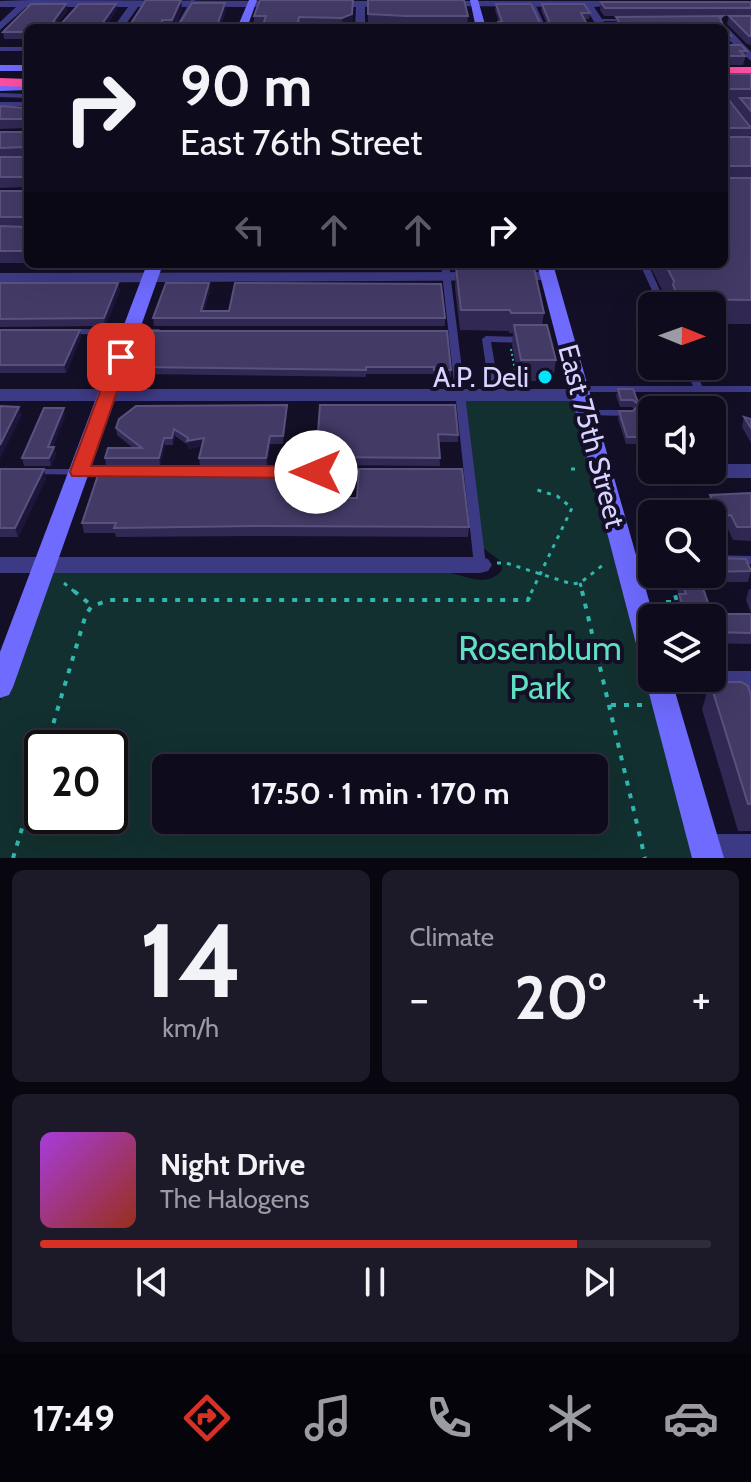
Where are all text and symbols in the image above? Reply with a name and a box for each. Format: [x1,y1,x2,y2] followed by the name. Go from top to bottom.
[180,52,312,120] text: 90 m
[48,56,152,160] icon: right
[180,120,422,164] text: East 76th Street
[228,208,272,252] icon: left
[312,208,356,252] icon: ahead
[396,208,440,252] icon: ahead
[480,208,524,252] icon: right
[638,292,726,380] north arrow
[638,292,726,692] map controls
[87,323,155,391] pin
[99,335,143,379] icon: arrive
[551,341,633,531] street label: East 75th Street
[433,360,529,394] place label: A.P. Deli
[536,368,554,386] marker: A.P. Deli
[638,396,726,484] button: sound
[274,430,358,514] position arrow
[638,500,726,588] button: search
[638,604,726,692] button: layers
[458,627,622,708] park label: Rosenblum Park
[24,730,128,834] speed limit sign: 20
[251,775,510,812] text: 17:50 · 1 min · 170 m
[139,897,242,1023] text: 14
[410,921,494,953] text: Climate
[515,961,606,1034] text: 20°
[410,972,429,1025] text: −
[692,972,711,1025] text: +
[162,1012,219,1044] text: km/h
[160,1146,305,1183] text: Night Drive
[160,1183,309,1215] text: The Halogens
[130,1260,174,1304] icon: previous
[353,1260,397,1304] icon: pause
[577,1260,621,1304] icon: next
[179,1390,235,1446] icon: directions
[300,1390,356,1446] icon: music
[421,1390,477,1446] icon: phone
[542,1390,598,1446] icon: climate
[663,1390,719,1446] icon: car
[32,1396,115,1440] text: 17:49

